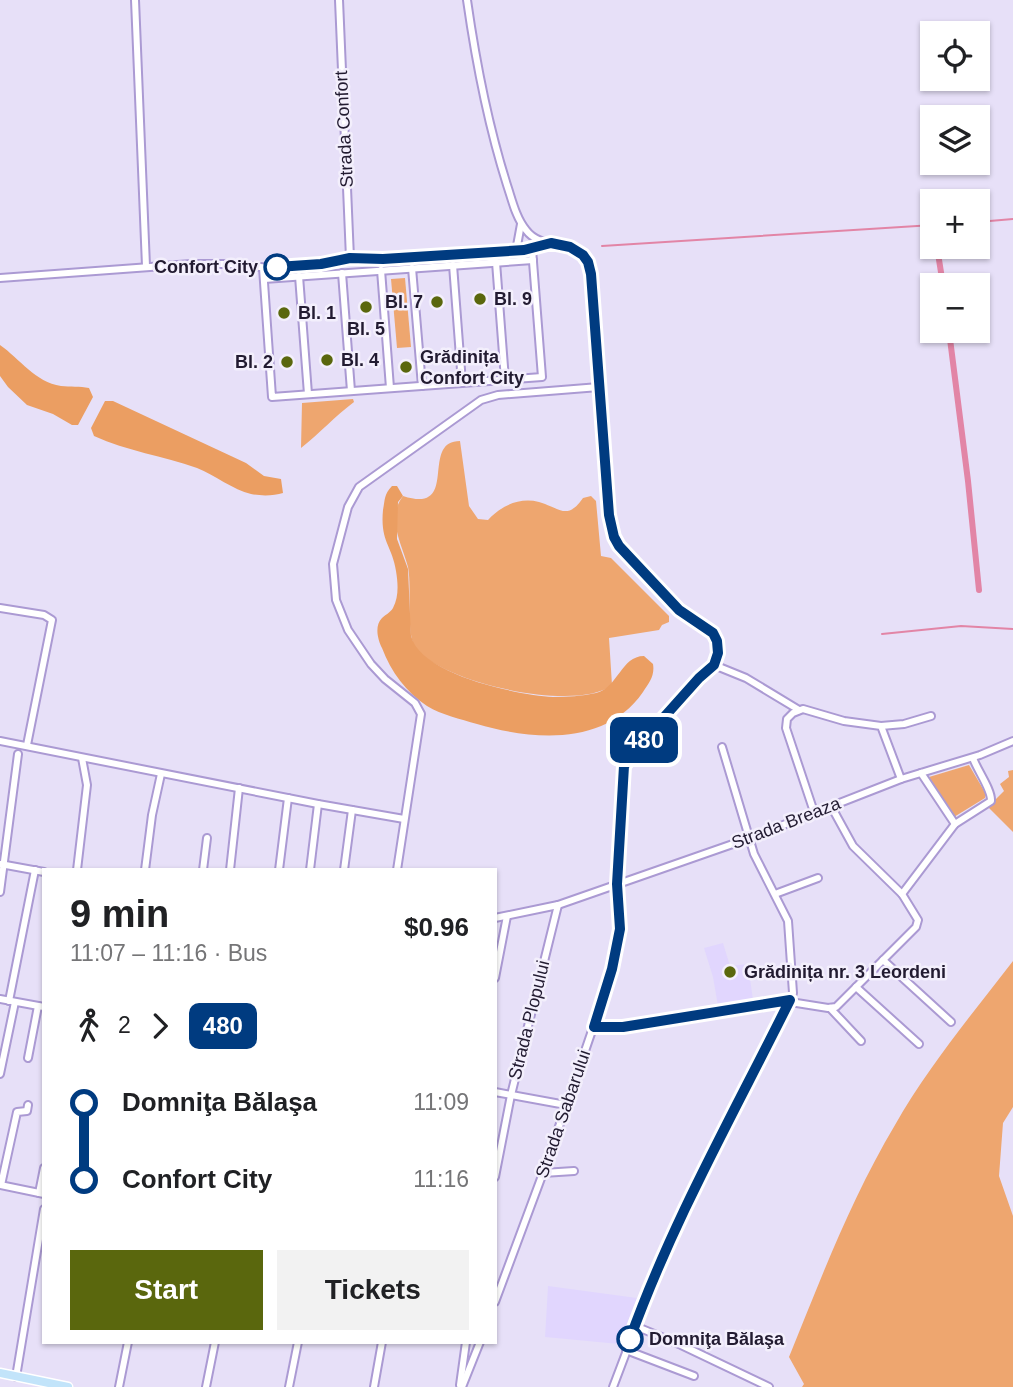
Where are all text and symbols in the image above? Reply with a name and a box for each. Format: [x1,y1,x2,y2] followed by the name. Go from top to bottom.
[920,21,990,343] map controls
[920,21,990,91] button: locate
[331,70,357,188] street label: Strada Confort
[920,105,990,175] button: layers
[920,189,990,259] button: +
[264,254,290,280] marker: Confort City
[154,257,258,277] place label: Confort City
[920,273,990,343] button: −
[494,289,532,309] place label: Bl. 9
[472,291,488,307] marker: Bl. 9
[385,292,423,312] place label: Bl. 7
[429,294,445,310] marker: Bl. 7
[358,299,374,315] marker: Bl. 5
[298,303,336,323] place label: Bl. 1
[276,305,292,321] marker: Bl. 1
[347,319,385,339] place label: Bl. 5
[420,347,524,388] place label: Grădinița Confort City
[341,350,379,370] place label: Bl. 4
[235,352,273,372] place label: Bl. 2
[319,352,335,368] marker: Bl. 4
[279,354,295,370] marker: Bl. 2
[398,359,414,375] marker: Grădinița Confort City
[604,717,684,763] line badge: 480
[624,726,664,753] text: 480
[729,793,844,853] street label: Strada Breaza
[70,893,169,935] text: 9 min
[404,912,469,942] text: $0.96
[70,940,267,966] text: 11:07 – 11:16 · Bus
[505,958,553,1082] street label: Strada Plopului
[744,962,946,982] place label: Grădinița nr. 3 Leordeni
[722,964,738,980] marker: Grădinița nr. 3 Leordeni
[70,1007,108,1045] icon: walk
[141,1007,179,1045] icon: forward
[118,1012,131,1038] text: 2
[203,1012,243,1039] text: 480
[532,1047,594,1181] street label: Strada Sabarului
[122,1087,317,1117] text: Domniţa Bălaşa
[413,1089,469,1115] text: 11:09
[122,1164,272,1194] text: Confort City
[413,1166,469,1192] text: 11:16
[70,1250,263,1330] button: Start
[277,1250,469,1330] button: Tickets
[617,1326,643,1352] marker: Domniţa Bălaşa
[649,1329,785,1349] place label: Domniţa Bălaşa

